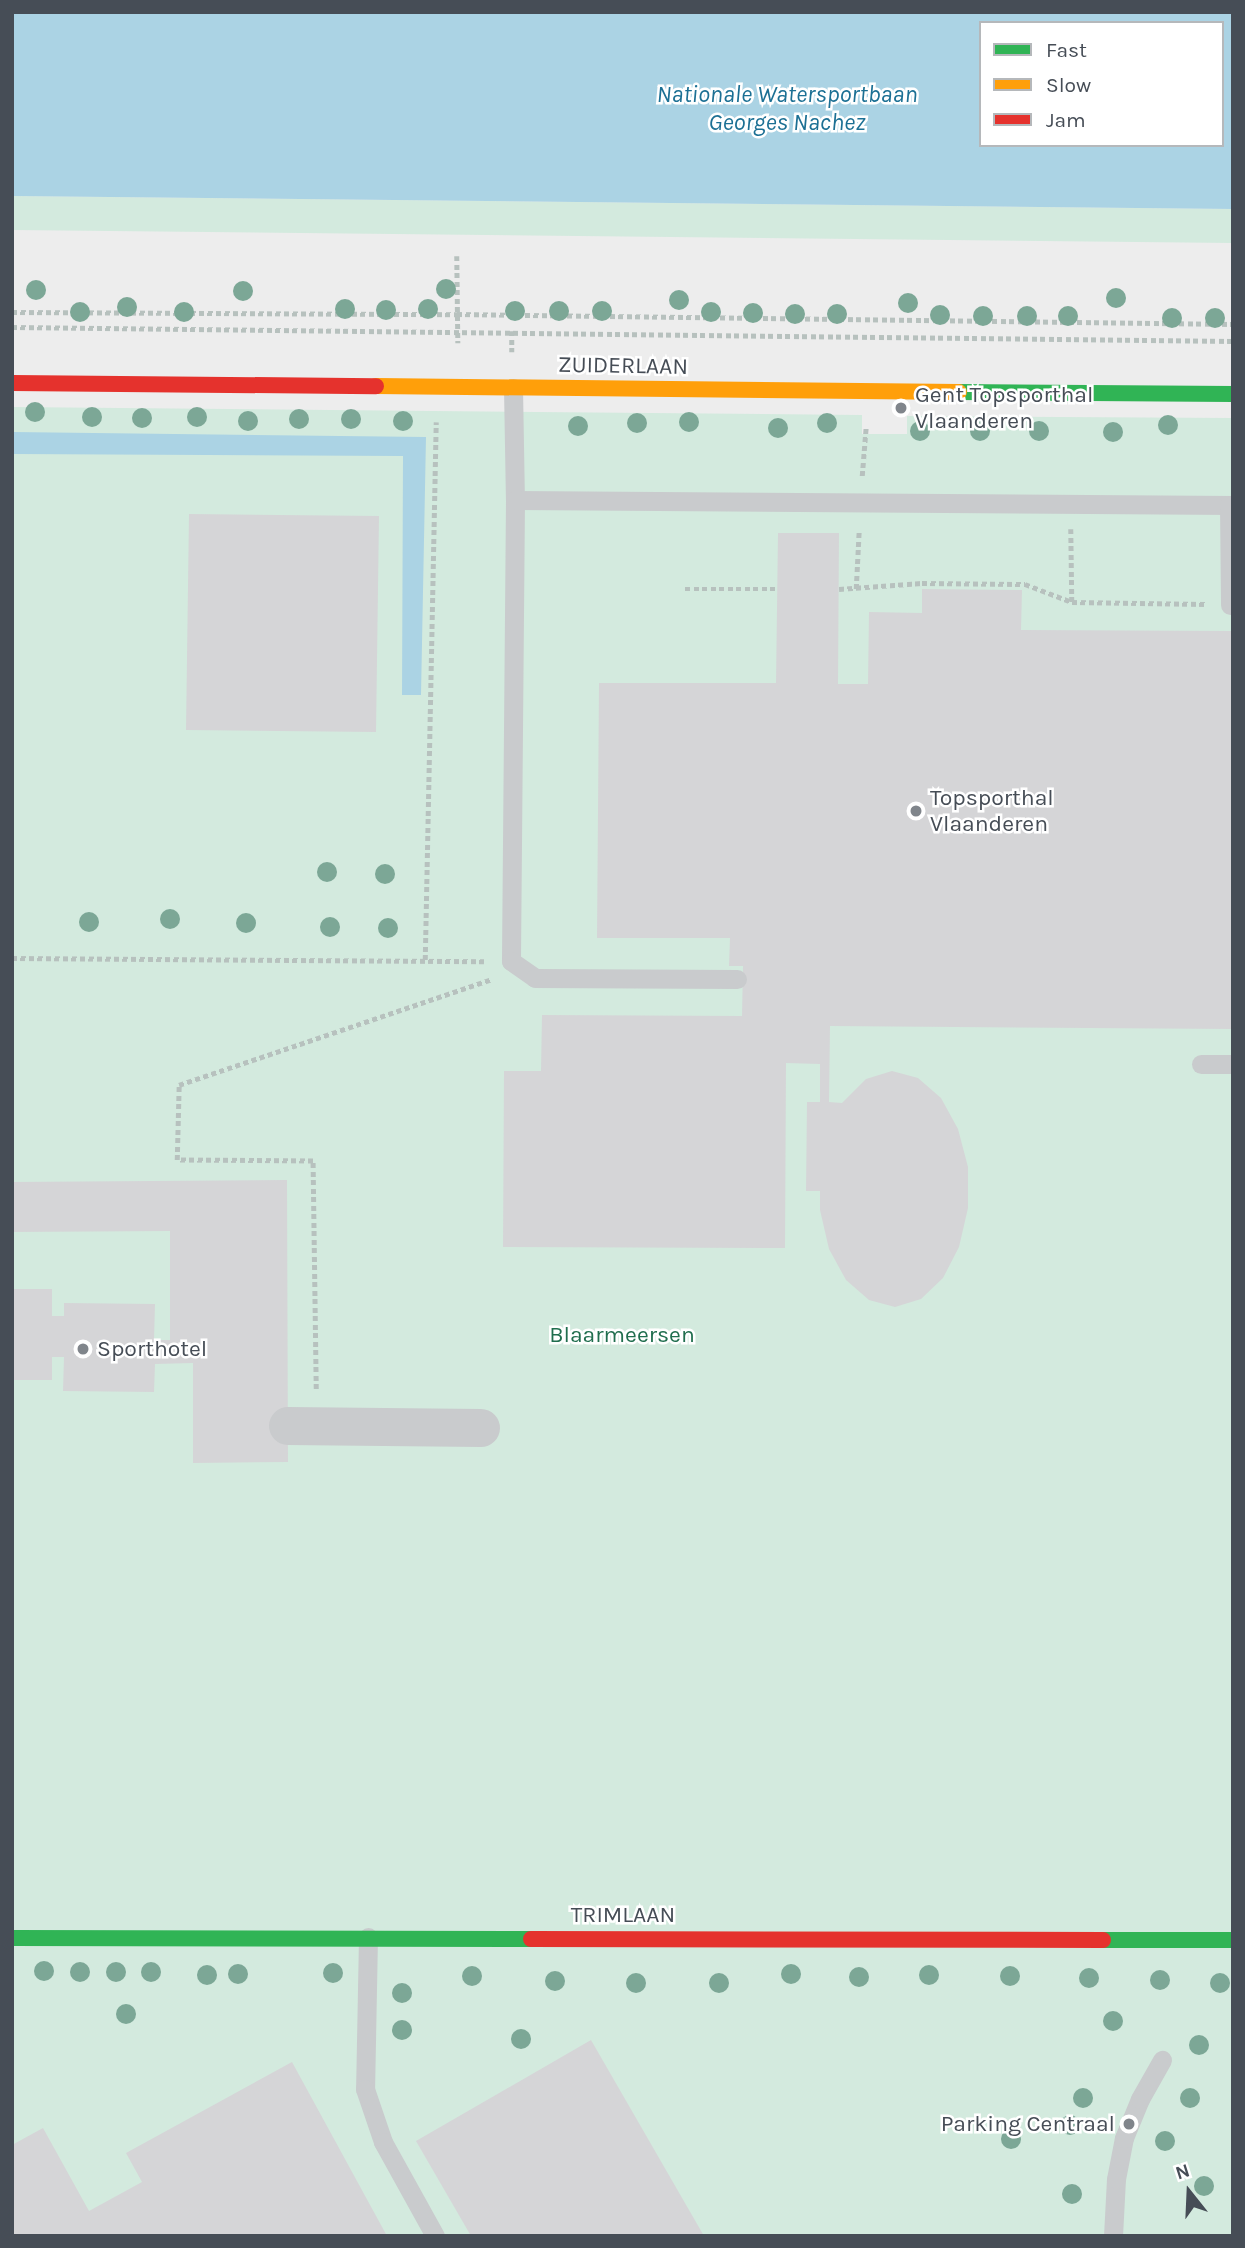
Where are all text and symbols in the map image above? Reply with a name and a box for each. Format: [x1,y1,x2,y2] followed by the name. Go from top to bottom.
[979,21,1224,147] legend
[1046,38,1087,62] text: Fast
[1046,73,1091,97] text: Slow
[657,81,917,137] water label: Nationale Watersportbaan Georges Nachez
[1046,108,1086,132] text: Jam
[558,351,688,381] street label: ZUIDERLAAN
[915,381,1093,435] place label: Gent Topsporthal Vlaanderen
[893,400,909,416] marker: Gent Topsporthal Vlaanderen
[930,784,1054,838] place label: Topsporthal Vlaanderen
[908,803,924,819] marker: Topsporthal Vlaanderen
[549,1321,695,1349] park label: Blaarmeersen
[97,1335,207,1363] place label: Sporthotel
[75,1341,91,1357] marker: Sporthotel
[571,1901,675,1929] street label: TRIMLAAN
[941,2110,1115,2138] place label: Parking Centraal
[1121,2116,1137,2132] marker: Parking Centraal
[1154,2157,1224,2227] north arrow
[1173,2159,1192,2185] text: N

